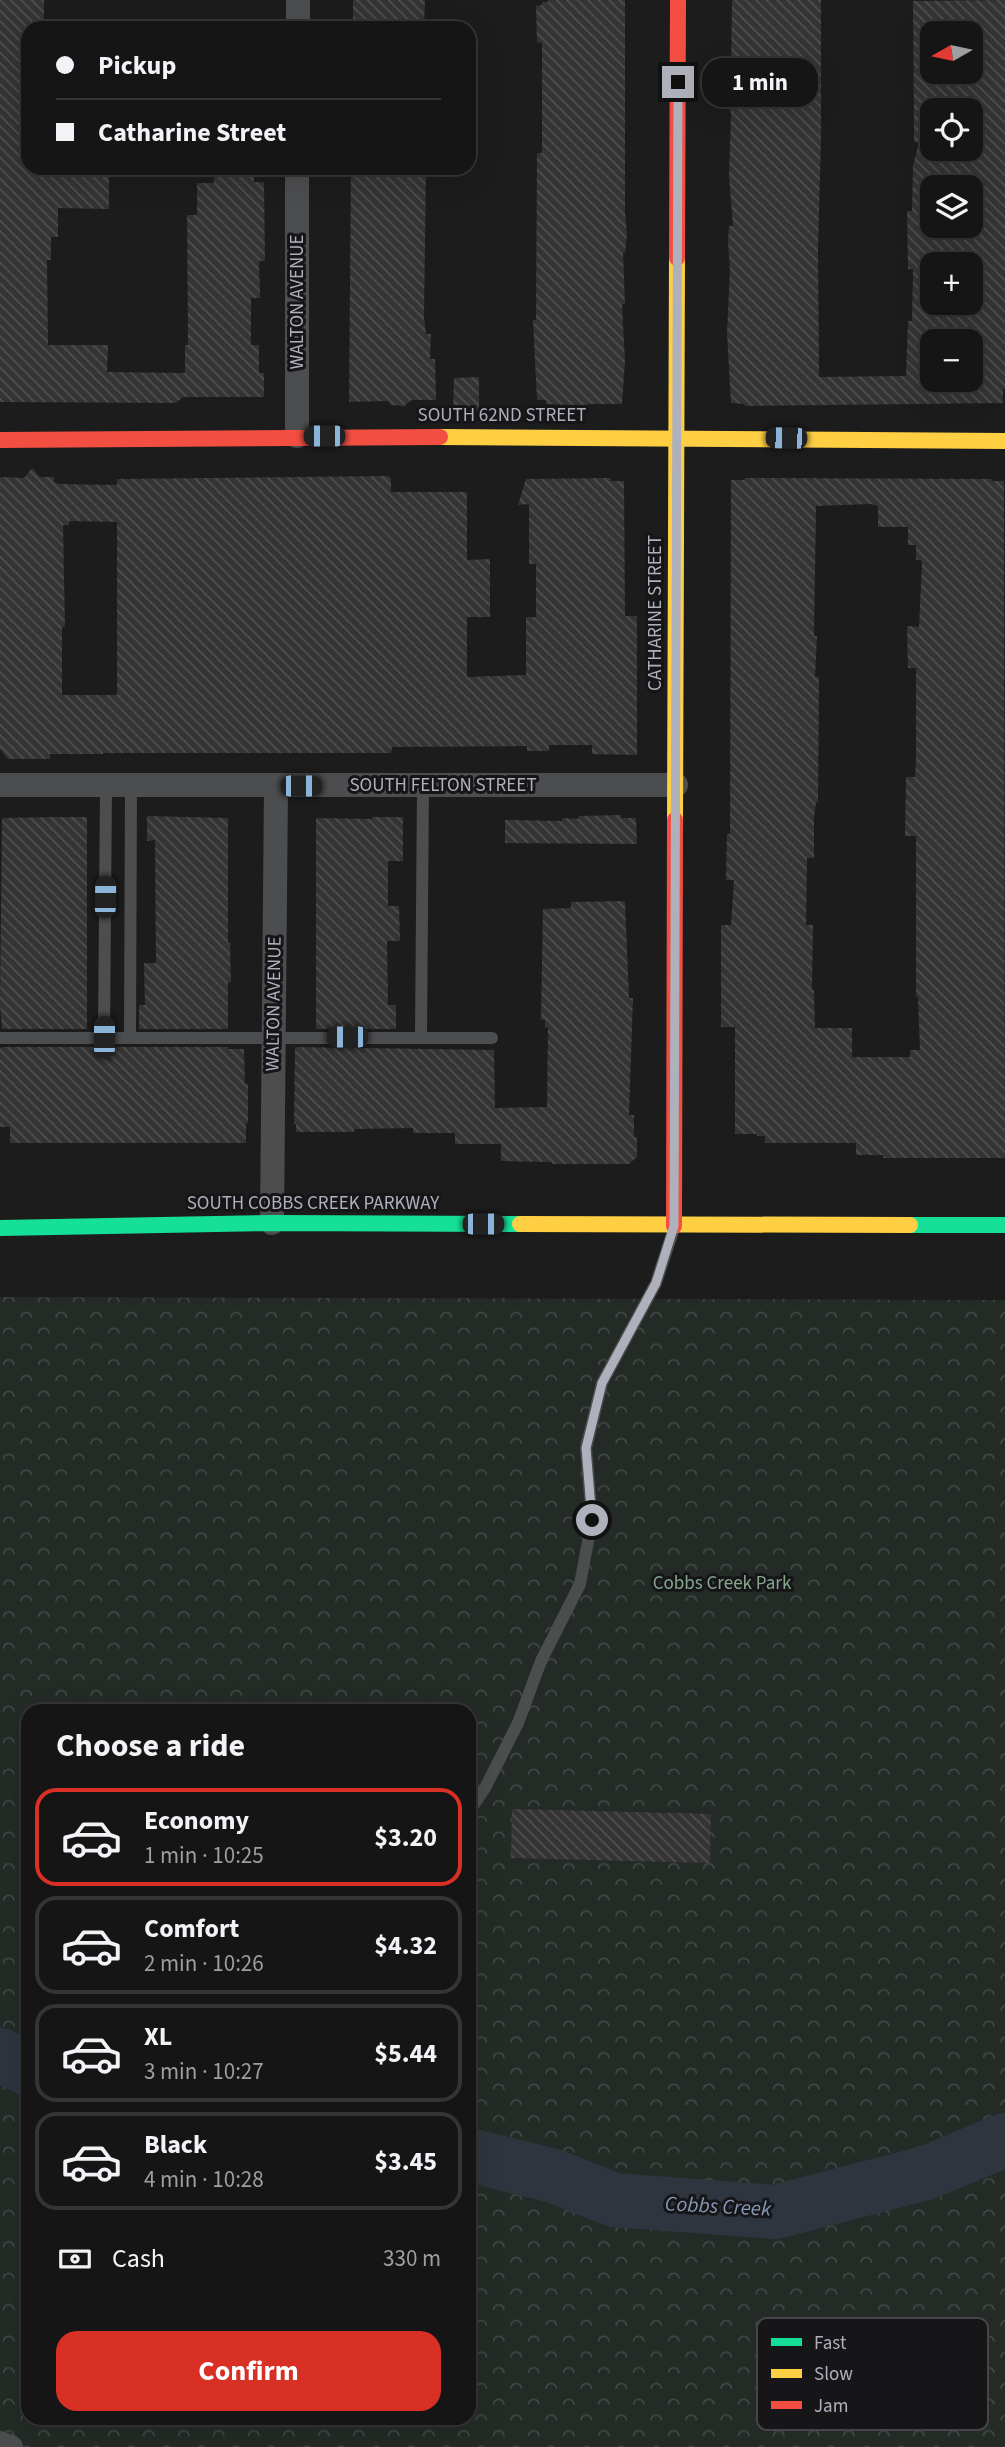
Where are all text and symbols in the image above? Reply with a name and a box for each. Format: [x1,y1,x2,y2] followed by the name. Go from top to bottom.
[920,21,984,84] north arrow
[920,21,983,392] map controls
[98,47,176,84] text: Pickup
[702,57,818,106] callout: 1 min
[662,66,694,98] route end
[732,66,788,99] text: 1 min
[920,98,983,161] button: locate
[98,114,286,151] text: Catharine Street
[920,175,983,238] button: layers
[284,234,311,370] street label: WALTON AVENUE
[920,252,983,315] button: +
[920,329,983,392] button: −
[417,402,587,429] street label: SOUTH 62ND STREET
[304,426,346,447] car
[765,427,808,449] car
[642,535,669,691] street label: CATHARINE STREET
[349,772,537,799] street label: SOUTH FELTON STREET
[281,776,323,797] car
[95,876,116,918] car
[259,936,289,1072] street label: WALTON AVENUE
[94,1016,115,1058] car
[327,1027,369,1048] car
[187,1190,440,1217] street label: SOUTH COBBS CREEK PARKWAY
[463,1214,505,1235] car
[576,1504,608,1536] route start
[653,1570,792,1597] park label: Cobbs Creek Park
[56,1723,245,1769] text: Choose a ride
[144,1802,249,1839] text: Economy
[60,1806,123,1869] icon: car
[374,1819,437,1856] text: $3.20
[144,1839,264,1872] text: 1 min · 10:25
[144,1910,239,1947] text: Comfort
[60,1914,123,1977] icon: car
[374,1927,437,1964] text: $4.32
[144,1947,264,1980] text: 2 min · 10:26
[144,2018,172,2055] text: XL
[60,2022,123,2085] icon: car
[374,2035,437,2072] text: $5.44
[144,2055,264,2088] text: 3 min · 10:27
[144,2126,207,2163] text: Black
[60,2130,123,2193] icon: car
[374,2143,437,2180] text: $3.45
[144,2163,264,2196] text: 4 min · 10:28
[664,2188,773,2224] water label: Cobbs Creek
[56,2240,94,2278] icon: cash
[112,2240,165,2277] text: Cash
[383,2242,441,2275] text: 330 m
[757,2318,988,2430] legend
[814,2330,847,2357] text: Fast
[56,2331,441,2411] button: Confirm
[814,2361,853,2388] text: Slow
[814,2393,848,2420] text: Jam

